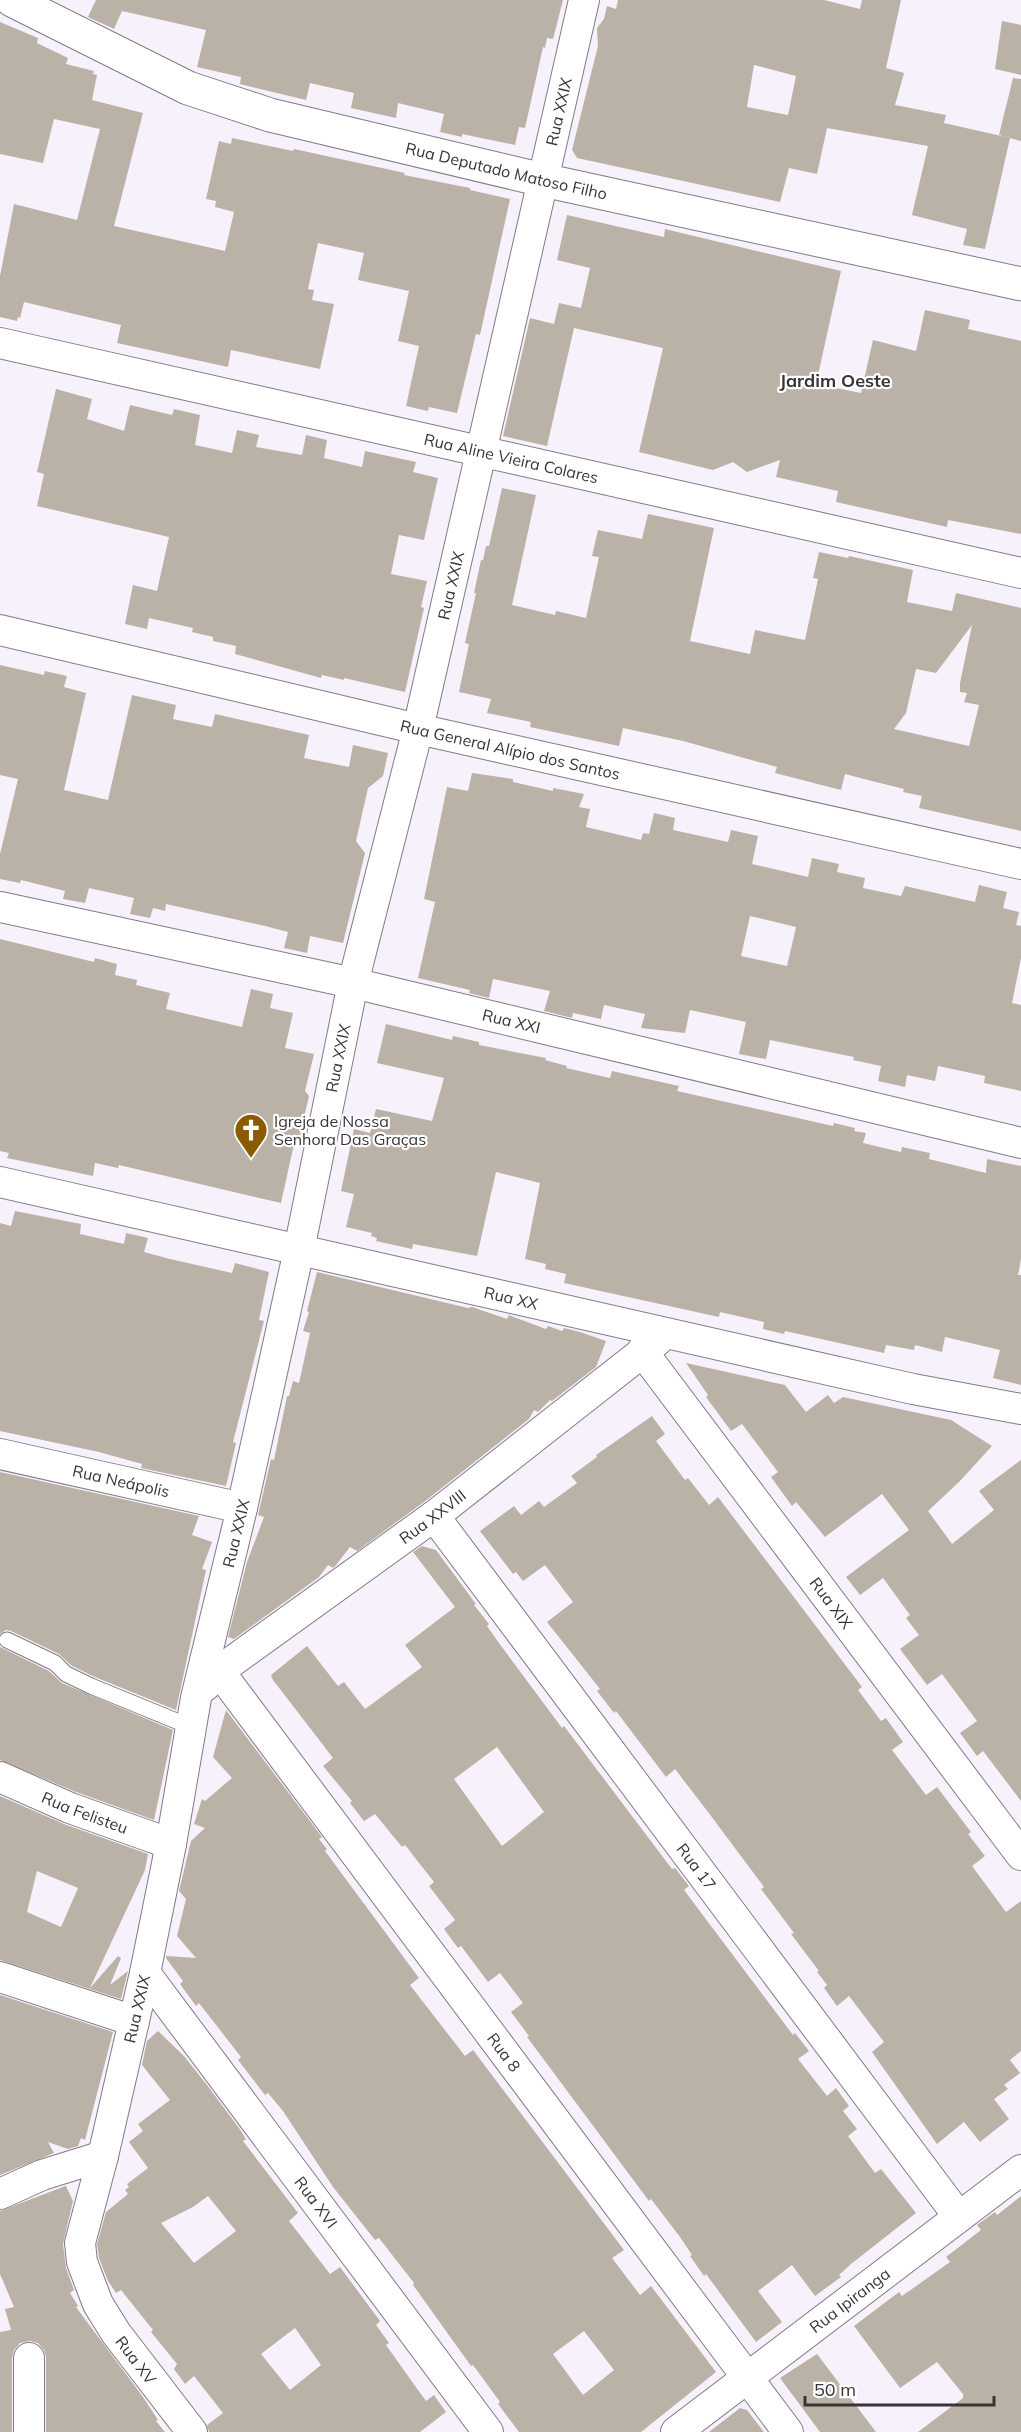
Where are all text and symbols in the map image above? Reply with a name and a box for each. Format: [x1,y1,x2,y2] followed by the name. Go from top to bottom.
[541,75,576,148] street label: Rua XXIX
[404,138,609,204] street label: Rua Deputado Matoso Filho
[779,369,891,392] district label: Jardim Oeste
[422,429,600,488] street label: Rua Aline Vieira Colares
[433,549,468,622] street label: Rua XXIX
[398,715,622,784] street label: Rua General Alípio dos Santos
[480,1004,543,1038] street label: Rua XXI
[321,1021,355,1094] street label: Rua XXIX
[274,1111,426,1149] place label: Igreja de Nossa Senhora Das Graças
[233,1112,269,1159] church icon: Igreja de Nossa Senhora Das Graças
[482,1282,541,1314] street label: Rua XX
[71,1460,171,1502] street label: Rua Neápolis
[395,1485,470,1548] street label: Rua XXVIII
[218,1497,254,1569] street label: Rua XXIX
[806,1573,857,1633] street label: Rua XIX
[39,1787,131,1838] street label: Rua Felisteu
[673,1839,721,1894] street label: Rua 17
[119,1972,154,2045] street label: Rua XXIX
[483,2029,525,2076] street label: Rua 8
[290,2172,342,2232] street label: Rua XVI
[805,2263,894,2337] street label: Rua Ipiranga
[111,2332,161,2389] street label: Rua XV
[805,2369,994,2407] scale bar
[814,2378,856,2401] text: 50 m

